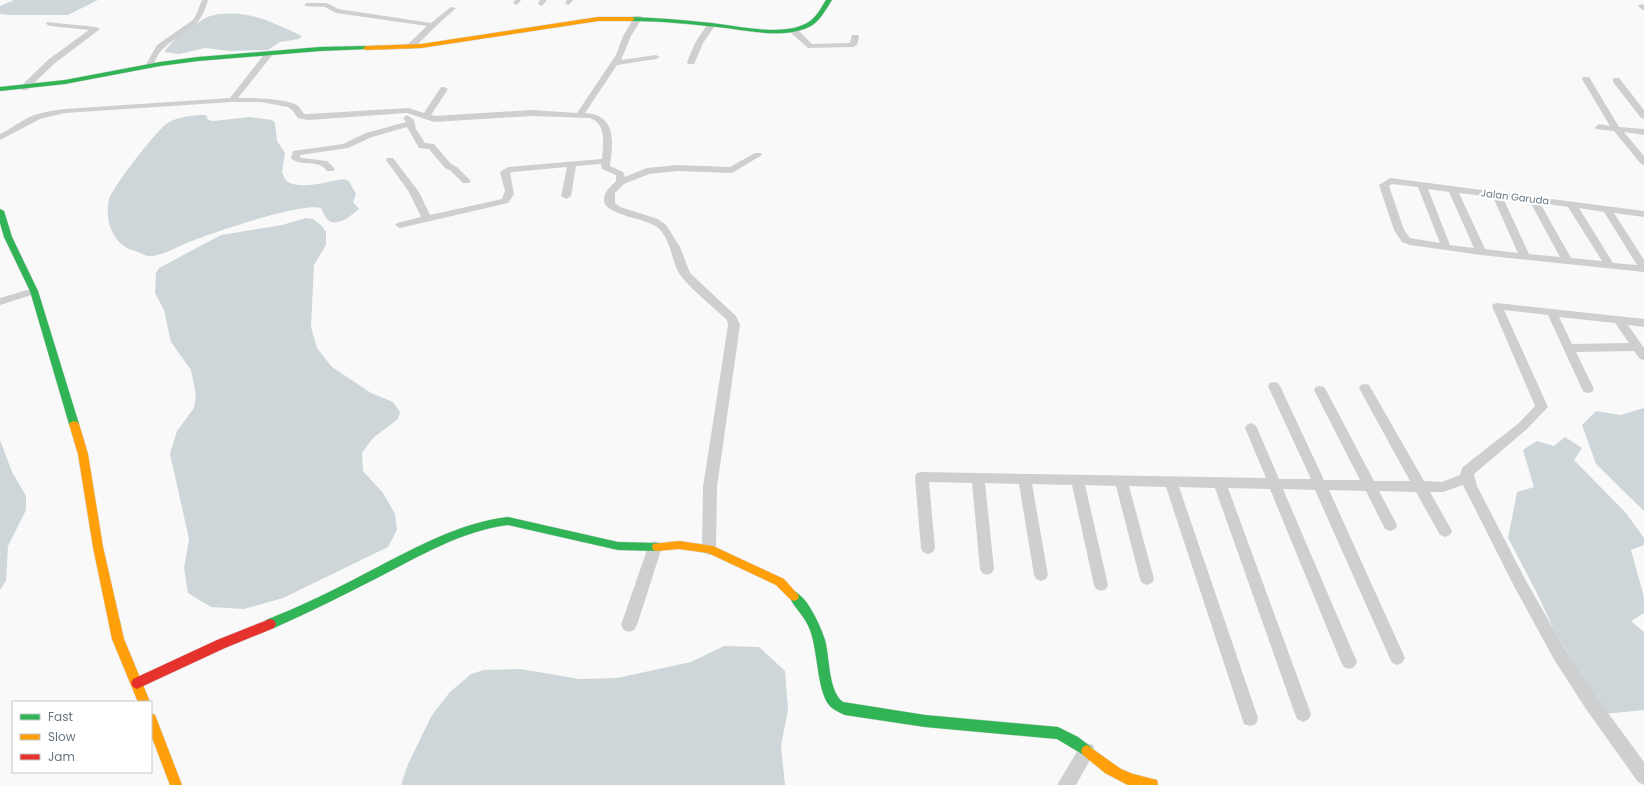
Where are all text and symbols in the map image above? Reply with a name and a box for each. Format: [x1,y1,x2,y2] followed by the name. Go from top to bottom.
[1480,185,1550,209] street label: Jalan Garuda
[12,701,152,773] legend
[48,708,73,725] text: Fast
[48,728,76,745] text: Slow
[48,748,75,765] text: Jam

